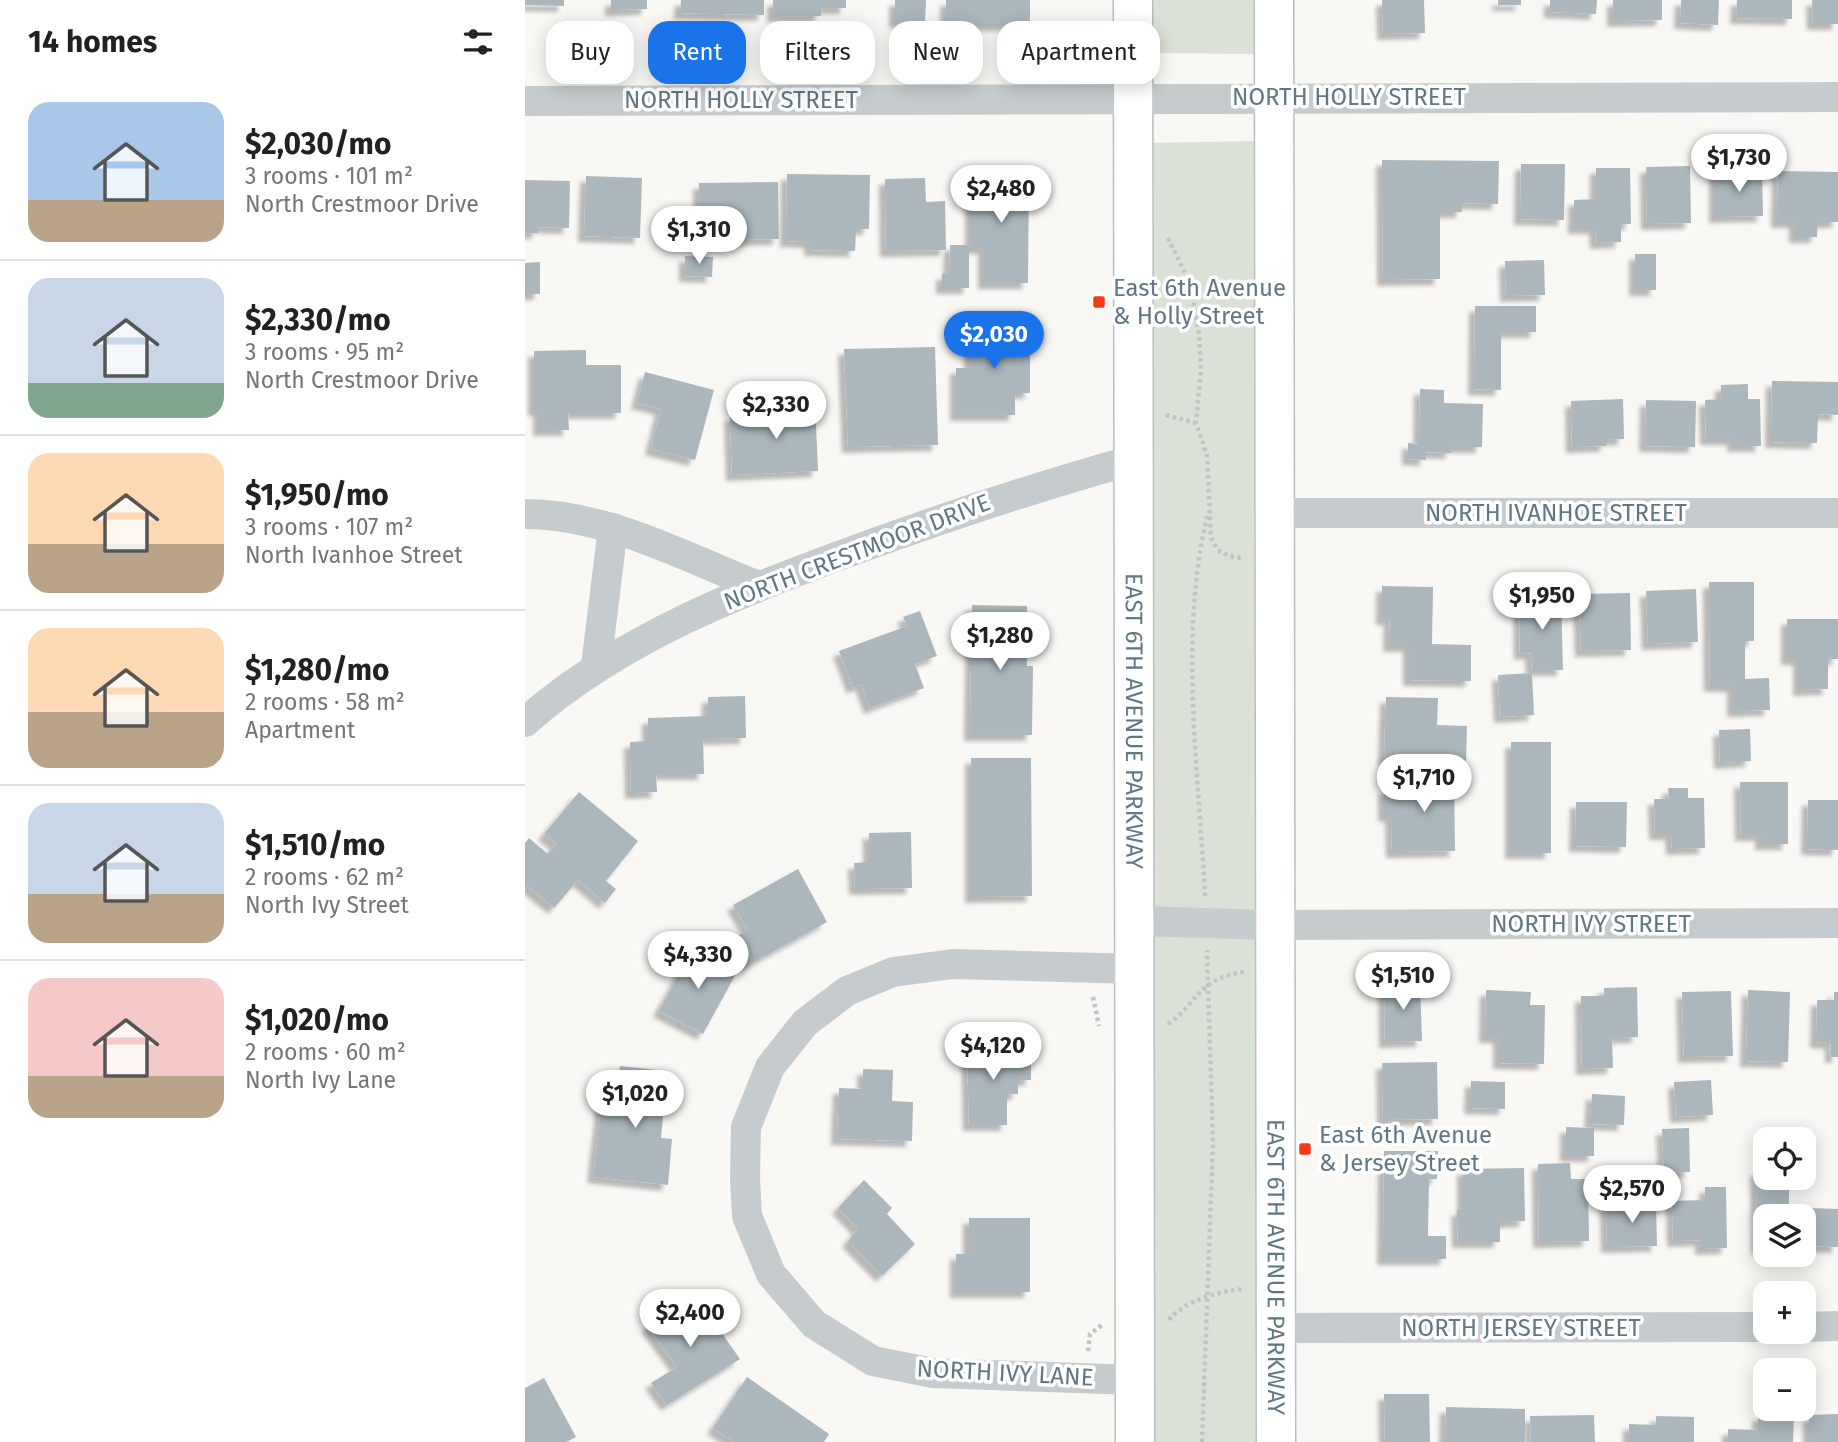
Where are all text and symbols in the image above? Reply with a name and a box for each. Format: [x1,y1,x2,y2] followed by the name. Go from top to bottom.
[546,21,634,84] chip: Buy
[648,21,746,84] chip: Rent
[760,21,875,84] chip: Filters
[889,21,983,84] chip: New
[997,21,1160,84] chip: Apartment
[459,23,497,61] icon: filters
[28,24,157,60] text: 14 homes
[1232,83,1467,111] street label: NORTH HOLLY STREET
[624,86,859,114] street label: NORTH HOLLY STREET
[245,126,391,162] text: $2,030/mo
[84,130,168,214] icon: home
[1682,134,1796,194] pin: $1,730
[1707,143,1771,171] text: $1,730
[245,162,413,190] text: 3 rooms · 101 m²
[944,166,1058,225] pin: $2,480
[966,174,1036,202] text: $2,480
[245,190,479,218] text: North Crestmoor Drive
[642,206,756,266] pin: $1,310
[667,215,731,243] text: $1,310
[1113,274,1286,330] place label: East 6th Avenue & Holly Street
[1091,294,1107,310] marker: East 6th Avenue & Holly Street
[245,302,391,338] text: $2,330/mo
[84,306,168,390] icon: home
[937,312,1051,371] pin: $2,030
[960,320,1028,348] text: $2,030
[245,338,404,366] text: 3 rooms · 95 m²
[245,366,479,394] text: North Crestmoor Drive
[719,382,833,441] pin: $2,330
[742,390,810,418] text: $2,330
[245,477,389,513] text: $1,950/mo
[84,481,168,565] icon: home
[720,488,994,616] street label: NORTH CRESTMOOR DRIVE
[1425,499,1688,527] street label: NORTH IVANHOE STREET
[245,513,413,541] text: 3 rooms · 107 m²
[245,541,463,569] text: North Ivanhoe Street
[1485,572,1599,632] pin: $1,950
[1120,573,1148,870] street label: EAST 6TH AVENUE PARKWAY
[1509,581,1575,609] text: $1,950
[943,612,1057,672] pin: $1,280
[967,621,1033,649] text: $1,280
[245,652,390,688] text: $1,280/mo
[84,656,168,740] icon: home
[245,688,405,716] text: 2 rooms · 58 m²
[245,716,355,744] text: Apartment
[1367,754,1481,814] pin: $1,710
[1393,763,1455,791] text: $1,710
[245,827,385,863] text: $1,510/mo
[84,831,168,915] icon: home
[245,863,404,891] text: 2 rooms · 62 m²
[245,891,409,919] text: North Ivy Street
[1491,910,1691,938] street label: NORTH IVY STREET
[641,932,755,991] pin: $4,330
[664,940,732,968] text: $4,330
[1346,953,1460,1012] pin: $1,510
[1371,961,1435,989] text: $1,510
[245,1002,389,1038] text: $1,020/mo
[84,1006,168,1090] icon: home
[936,1023,1050,1082] pin: $4,120
[961,1031,1025,1059] text: $4,120
[245,1038,406,1066] text: 2 rooms · 60 m²
[245,1066,396,1094] text: North Ivy Lane
[578,1070,692,1130] pin: $1,020
[602,1079,668,1107] text: $1,020
[1262,1119,1290,1416] street label: EAST 6TH AVENUE PARKWAY
[1319,1121,1492,1177] place label: East 6th Avenue & Jersey Street
[1753,1127,1816,1421] map controls
[1753,1127,1816,1190] button: locate
[1297,1141,1313,1157] marker: East 6th Avenue & Jersey Street
[1575,1166,1689,1225] pin: $2,570
[1599,1174,1665,1202] text: $2,570
[1753,1204,1816,1267] button: layers
[1753,1281,1816,1344] button: +
[633,1290,747,1349] pin: $2,400
[655,1298,725,1326] text: $2,400
[1401,1314,1641,1342] street label: NORTH JERSEY STREET
[916,1354,1094,1392] street label: NORTH IVY LANE
[1753,1358,1816,1421] button: −

